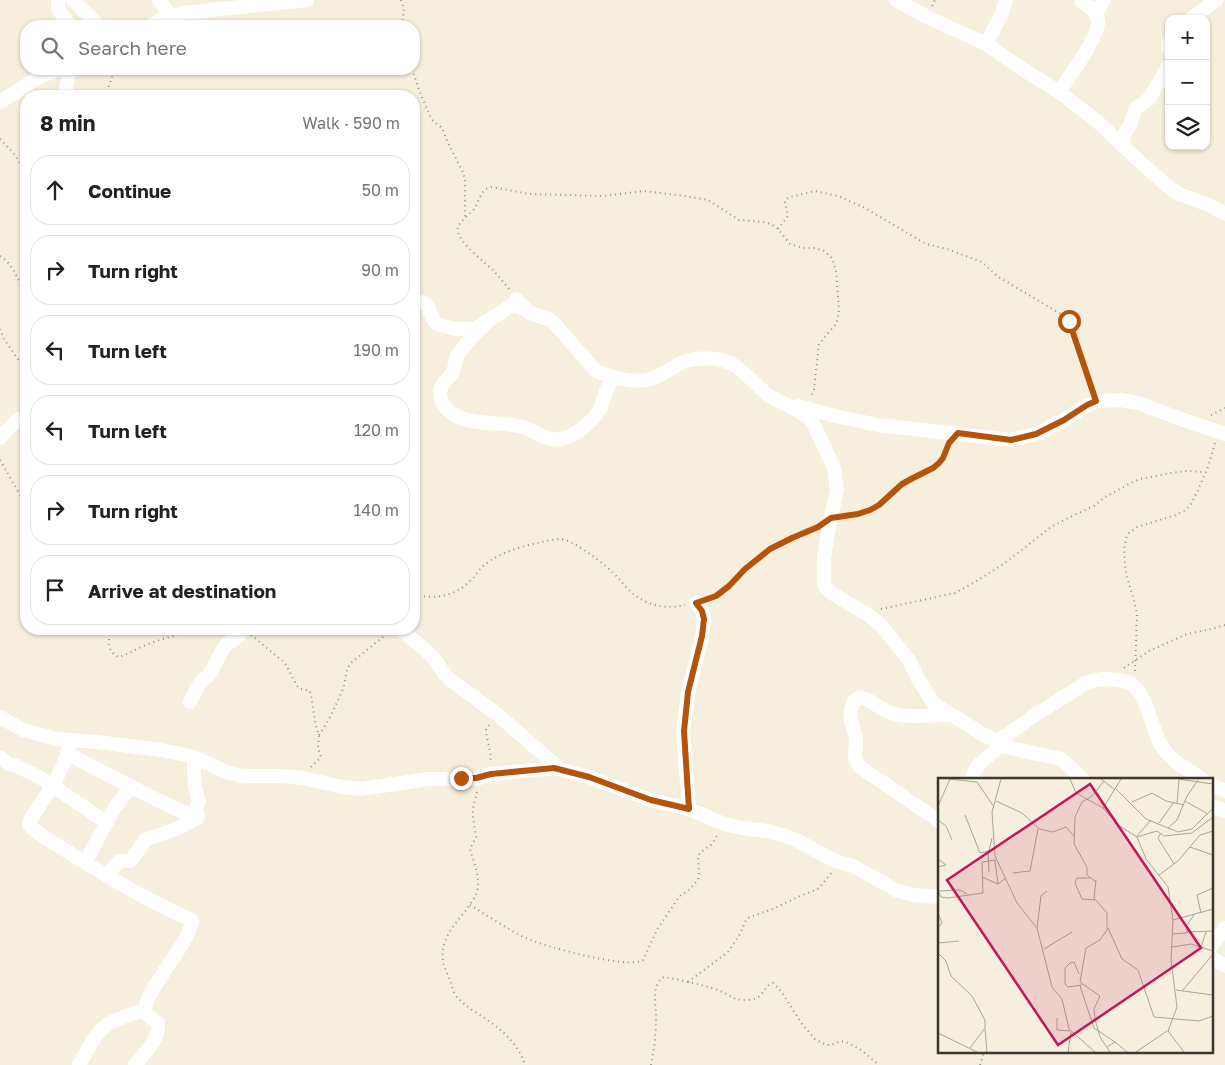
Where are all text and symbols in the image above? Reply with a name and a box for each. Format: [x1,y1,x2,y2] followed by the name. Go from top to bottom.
[1165,15,1210,150] map controls
[1165,15,1210,60] button: +
[20,20,420,75] search box
[38,34,66,62] icon: search
[78,36,187,59] text: Search here
[1165,60,1210,105] button: −
[1165,105,1210,150] button: layers
[40,110,96,136] text: 8 min
[302,113,400,133] text: Walk · 590 m
[41,176,69,204] icon: ahead
[88,179,171,202] text: Continue
[362,180,399,200] text: 50 m
[41,256,69,284] icon: right
[88,259,178,282] text: Turn right
[361,260,399,280] text: 90 m
[1058,310,1081,333] route start
[41,336,69,364] icon: left
[88,339,167,362] text: Turn left
[353,340,399,360] text: 190 m
[41,416,69,444] icon: left
[88,419,167,442] text: Turn left
[354,420,399,440] text: 120 m
[41,496,69,524] icon: right
[88,499,178,522] text: Turn right
[353,500,399,520] text: 140 m
[41,576,69,604] icon: arrive
[88,579,276,602] text: Arrive at destination
[450,767,473,790] route end
[938,778,1212,1052] inset map

